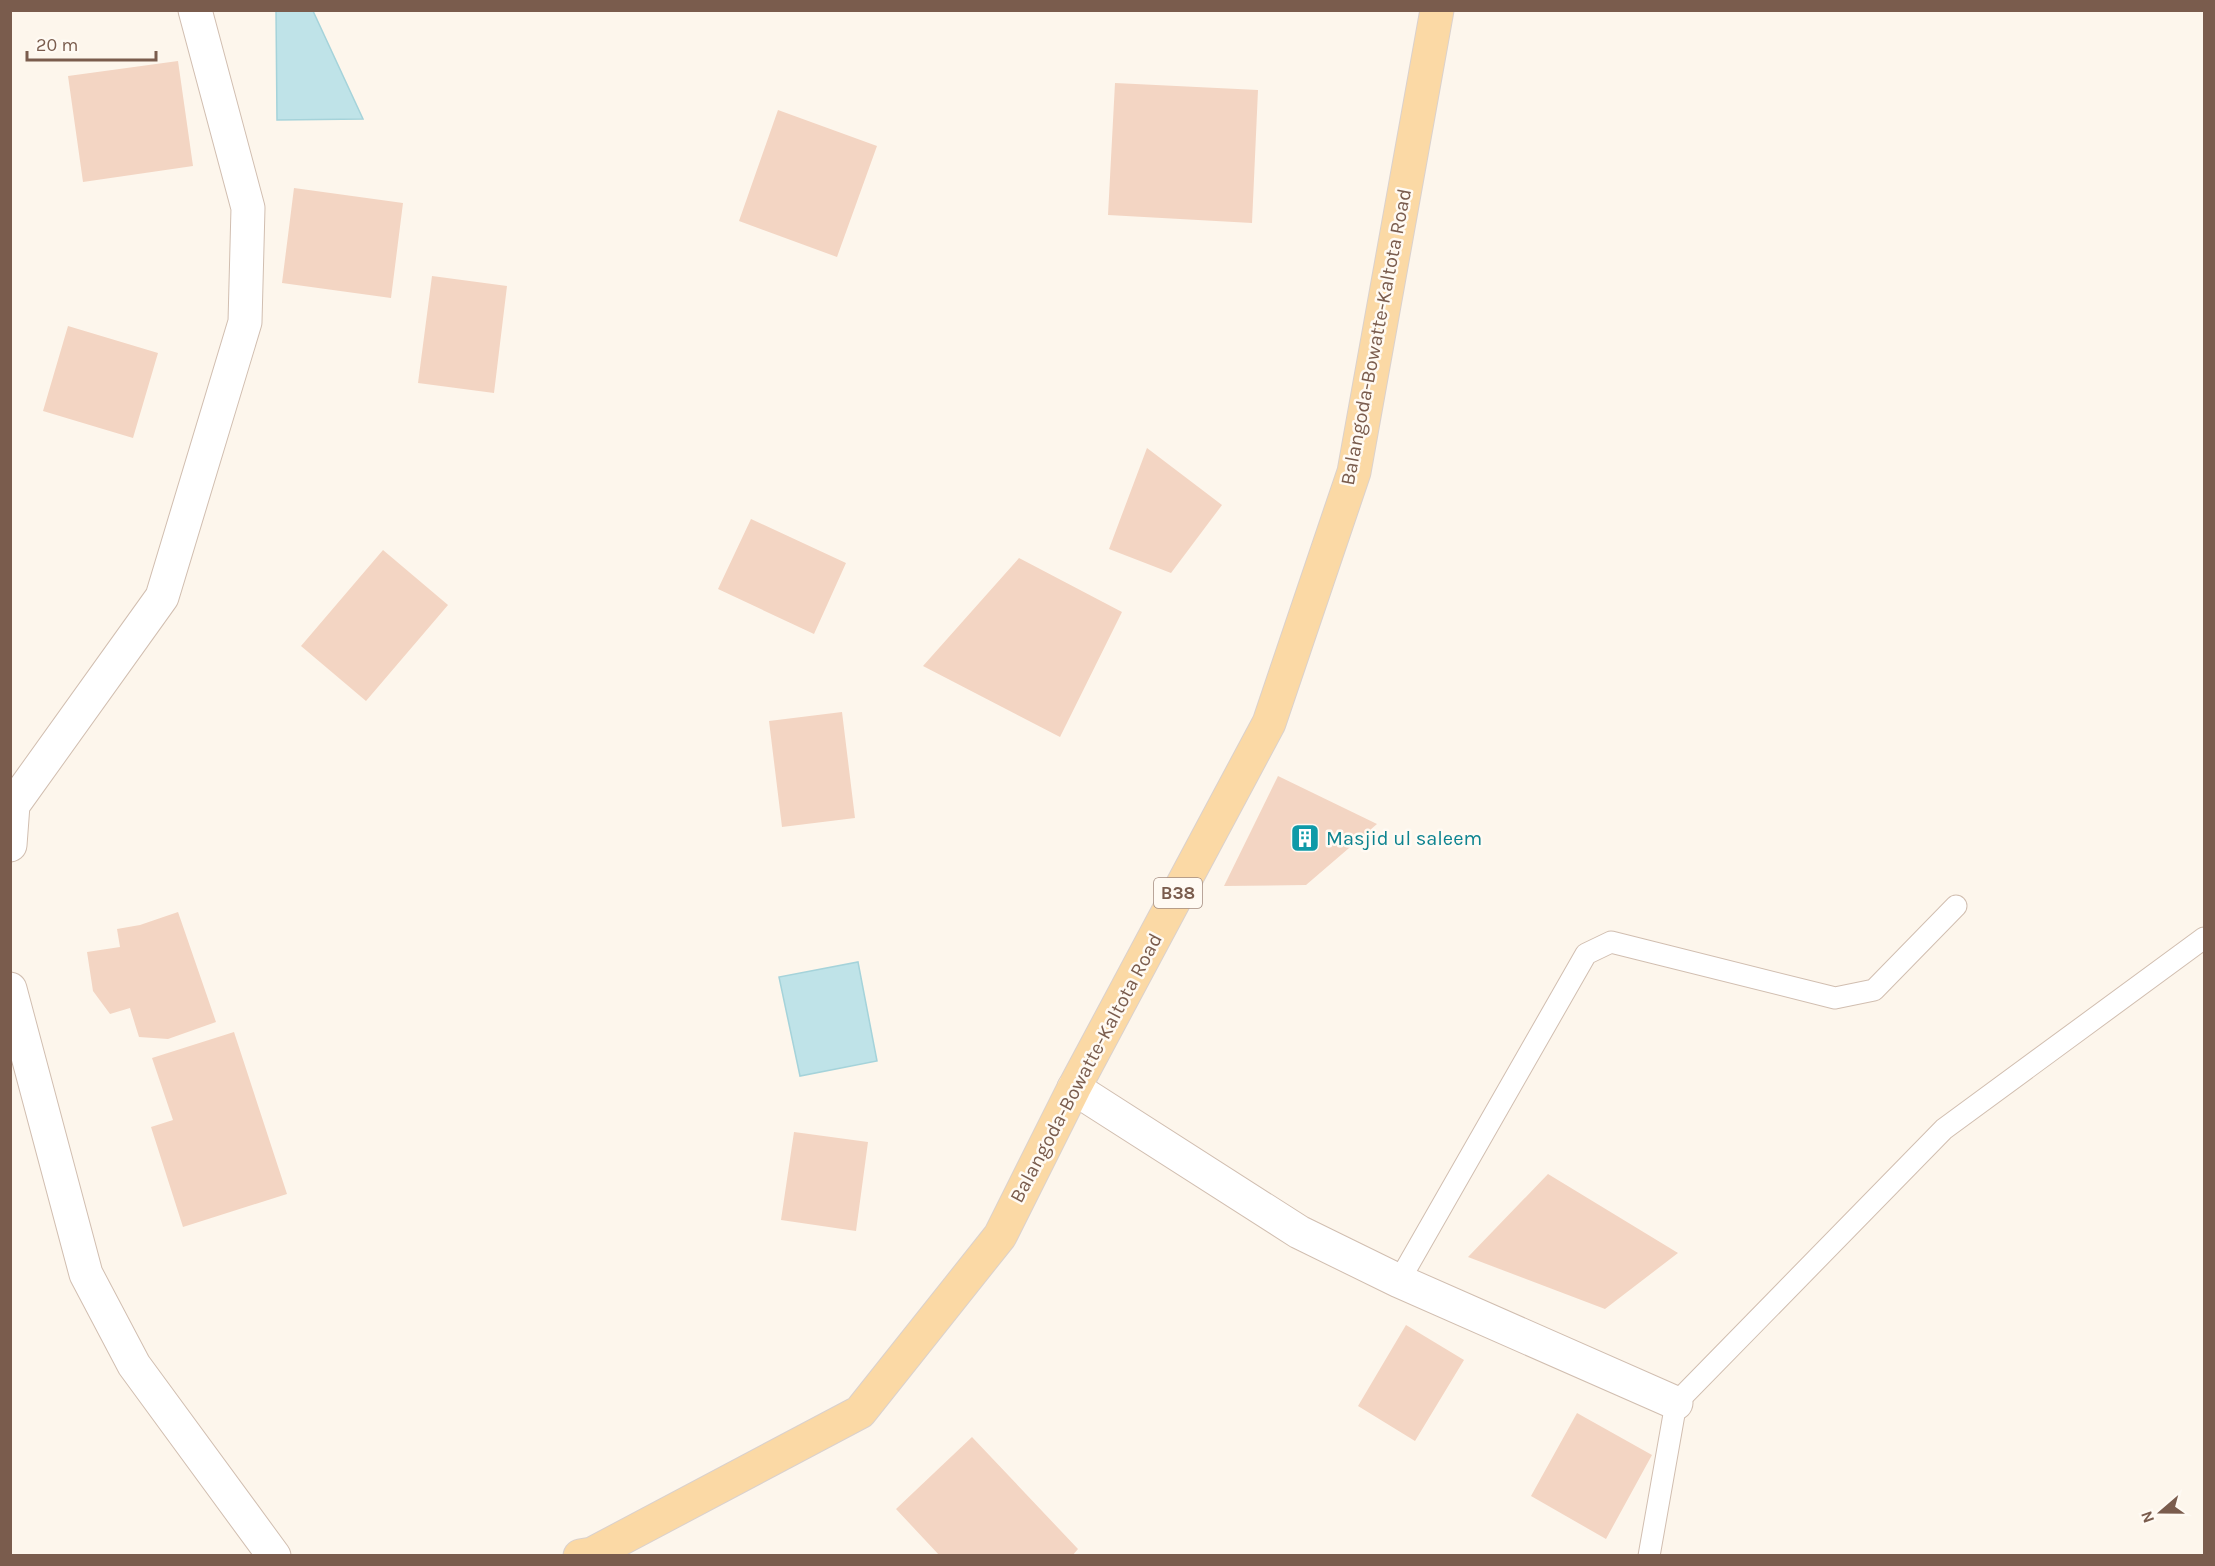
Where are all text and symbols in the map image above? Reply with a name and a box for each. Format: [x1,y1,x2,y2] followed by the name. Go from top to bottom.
[27,24,156,62] scale bar
[36,34,78,56] text: 20 m
[1336,187,1416,487] street label: Balangoda-Bowatte-Kaltota Road
[1289,822,1321,854] building icon: Masjid ul saleem
[1326,827,1482,850] place label: Masjid ul saleem
[1154,878,1202,908] road number: B38
[1005,929,1167,1207] street label: Balangoda-Bowatte-Kaltota Road
[2131,1482,2191,1542] north arrow
[2136,1508,2158,1526] text: N

